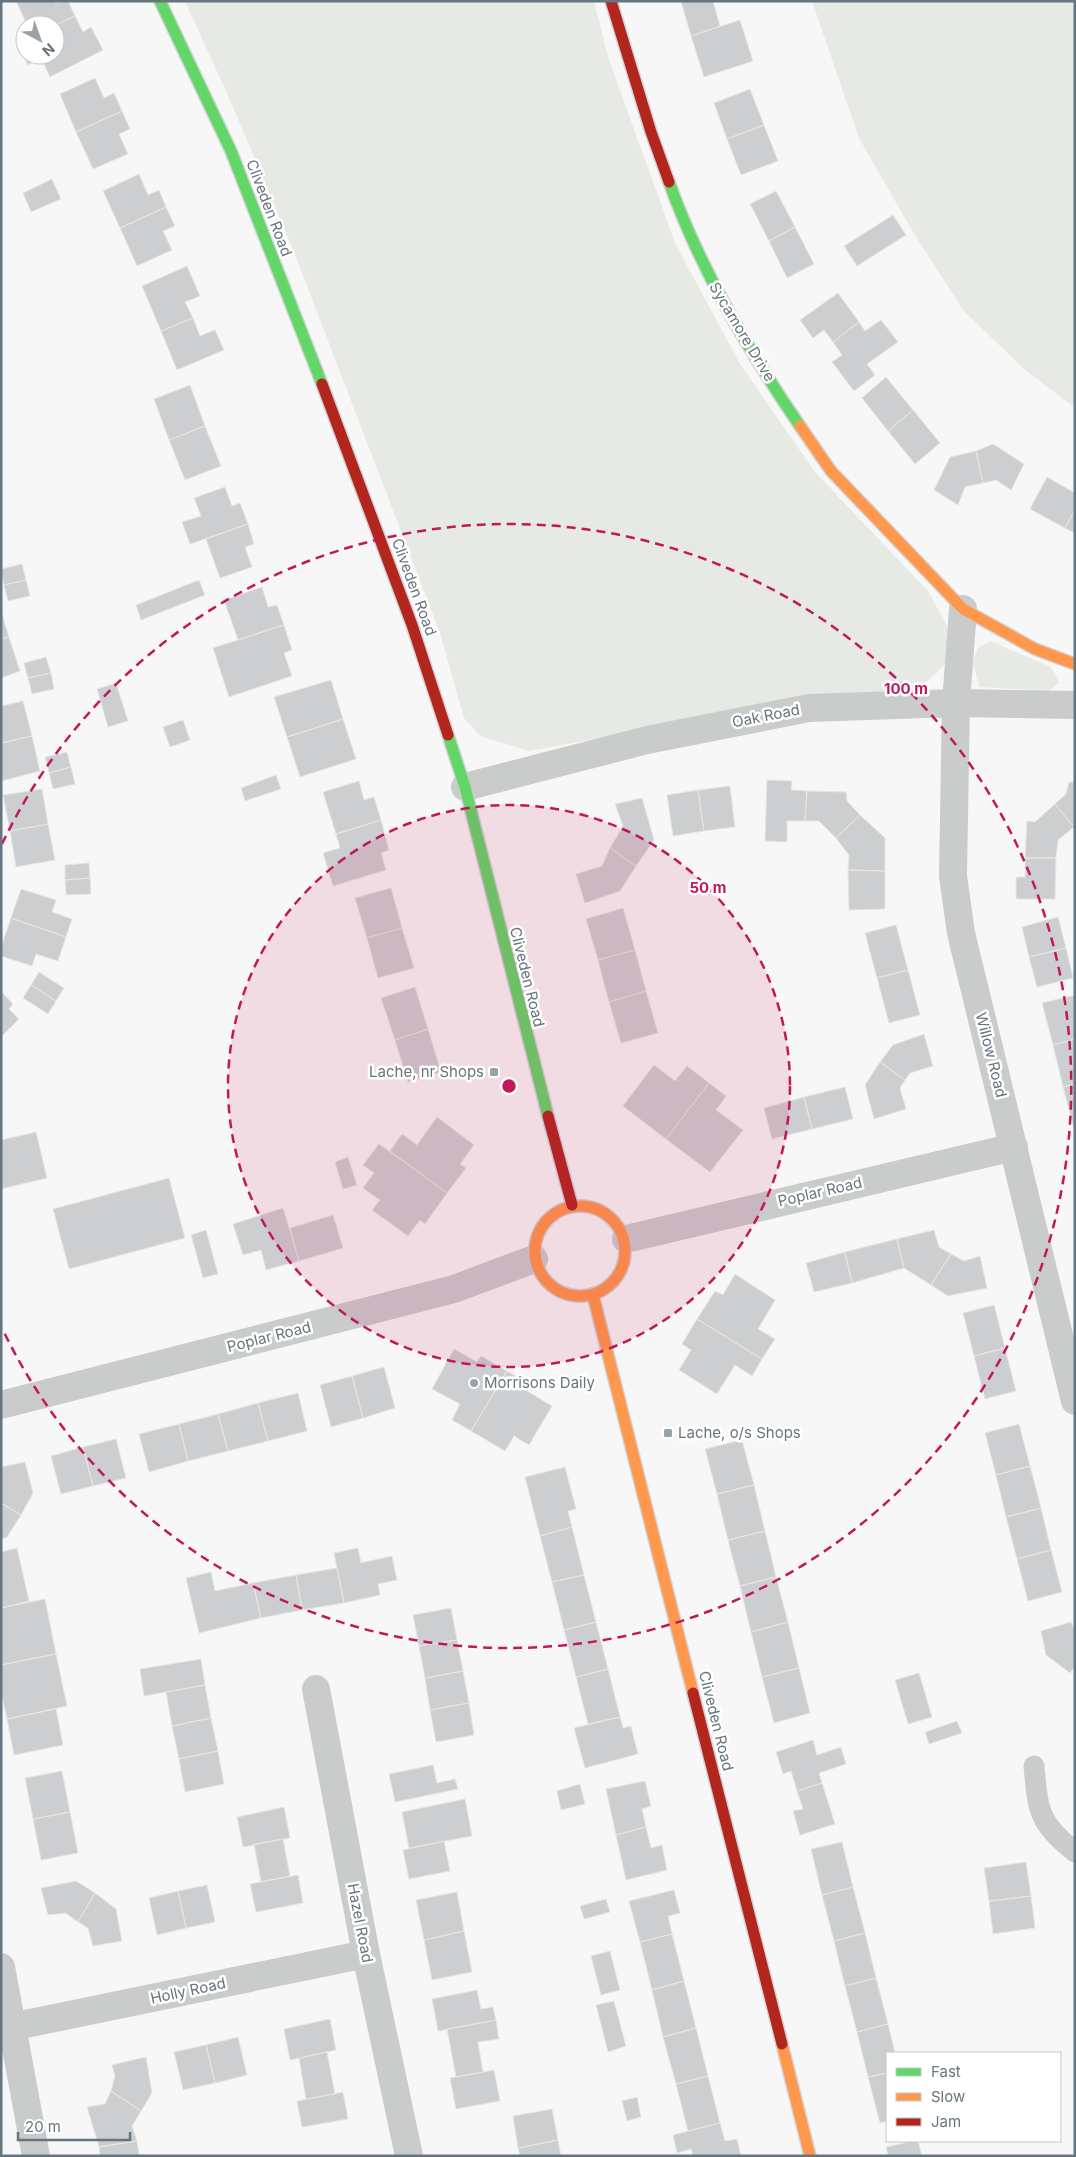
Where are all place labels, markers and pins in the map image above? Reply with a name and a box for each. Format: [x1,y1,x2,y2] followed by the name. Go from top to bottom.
[369,1062,484,1081] place label: Lache, nr Shops
[488,1066,500,1078] marker: Lache, nr Shops
[500,1077,518,1095] centre of rings
[484,1373,595,1392] place label: Morrisons Daily
[468,1377,480,1389] marker: Morrisons Daily
[678,1423,801,1442] place label: Lache, o/s Shops
[662,1427,674,1439] marker: Lache, o/s Shops

